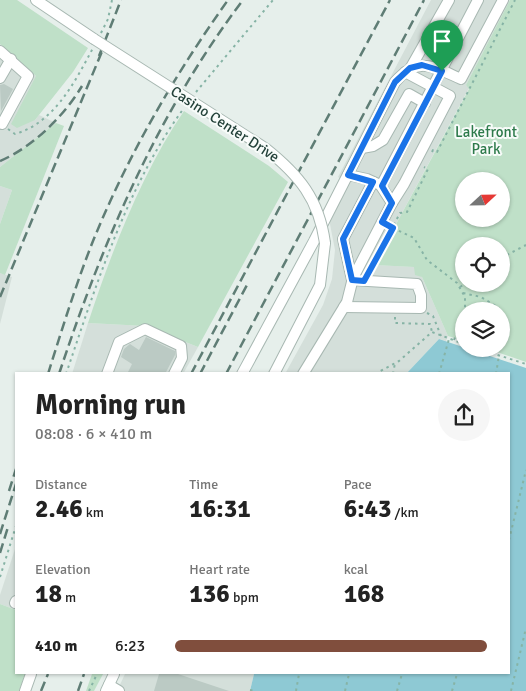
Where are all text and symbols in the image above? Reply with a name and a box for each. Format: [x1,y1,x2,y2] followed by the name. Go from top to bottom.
[421,20,463,71] pin
[428,27,456,55] icon: arrive
[167,82,283,166] street label: Casino Center Drive
[455,123,517,158] park label: Lakefront Park
[455,172,510,228] north arrow
[455,172,510,357] map controls
[455,237,510,292] button: locate
[455,302,510,357] button: layers
[35,388,186,422] text: Morning run
[438,389,490,441] button: share
[35,424,152,444] text: 08:08 · 6 × 410 m
[35,476,87,493] text: Distance
[189,476,218,493] text: Time
[344,476,372,493] text: Pace
[35,493,83,524] text: 2.46
[189,493,251,524] text: 16:31
[344,493,392,524] text: 6:43
[83,504,104,521] text: km
[392,504,419,521] text: /km
[35,561,91,578] text: Elevation
[189,561,250,578] text: Heart rate
[344,561,368,578] text: kcal
[35,578,62,609] text: 18
[189,578,230,609] text: 136
[344,578,384,609] text: 168
[62,589,76,606] text: m
[230,589,259,606] text: bpm
[35,636,77,656] text: 410 m
[115,636,145,656] text: 6:23

